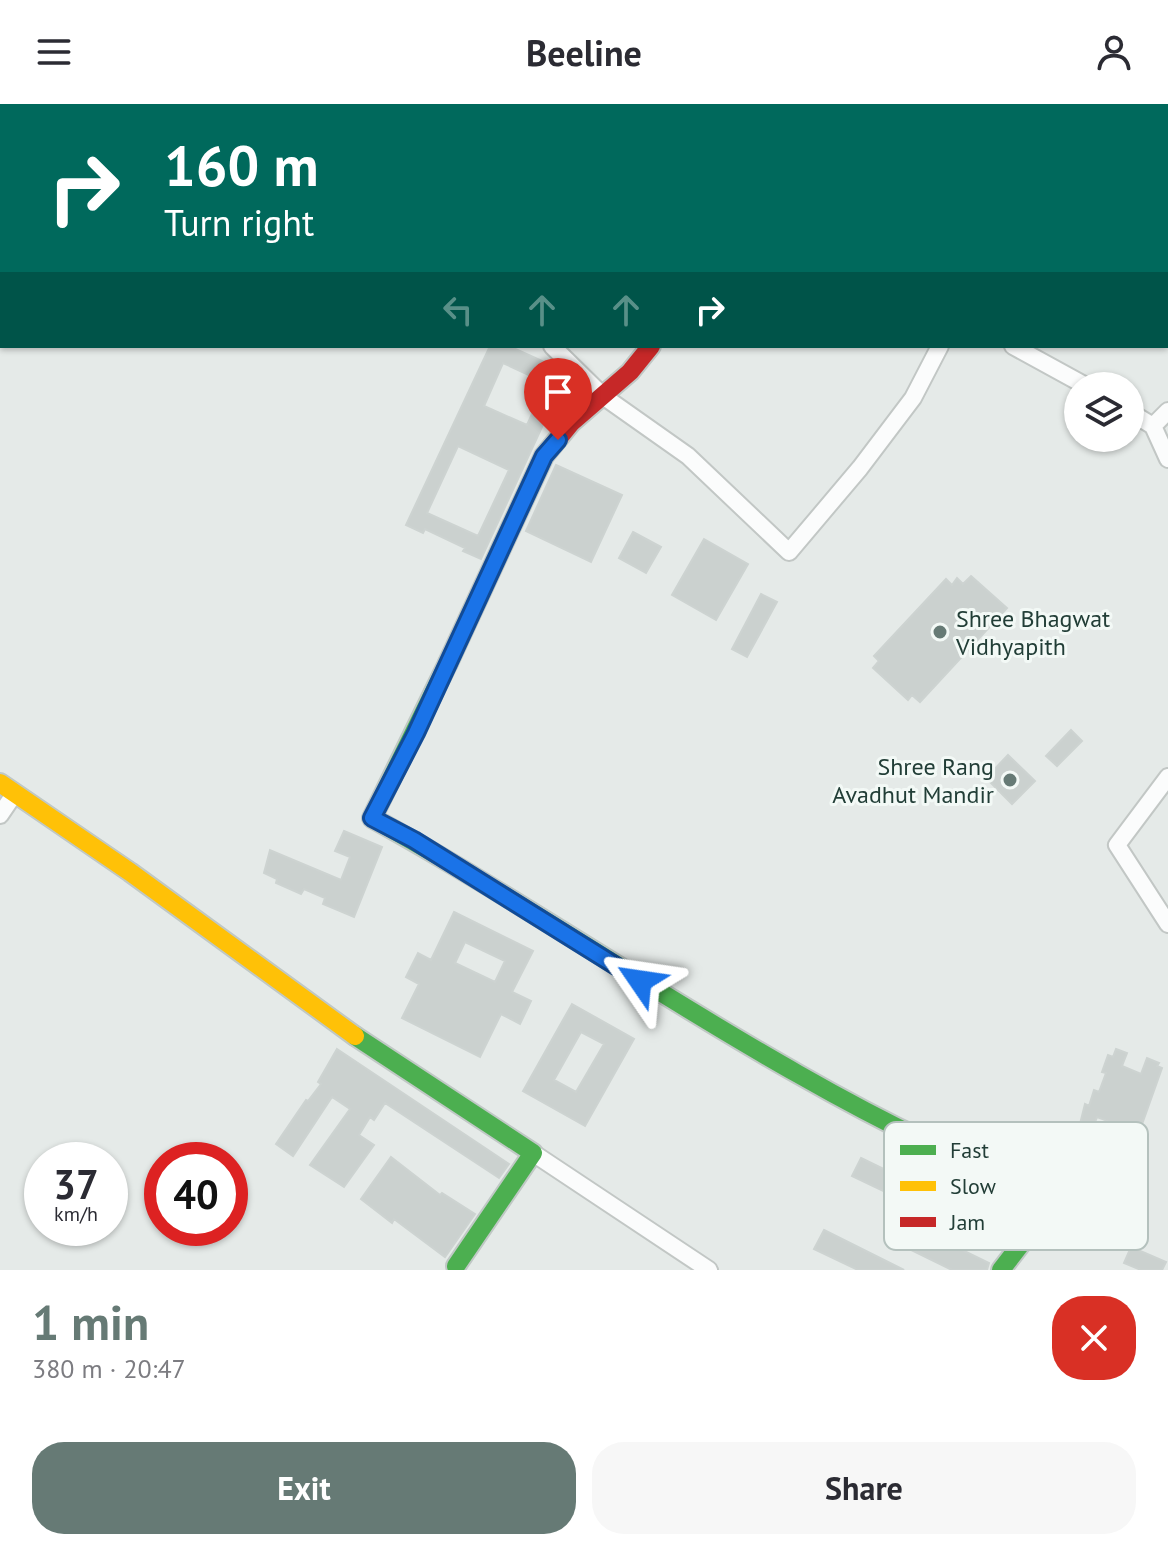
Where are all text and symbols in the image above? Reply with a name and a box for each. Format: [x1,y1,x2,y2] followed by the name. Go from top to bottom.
[526,29,642,76] text: Beeline
[32,30,76,74] icon: menu
[1092,30,1136,74] icon: person
[164,129,319,201] text: 160 m
[32,136,136,240] icon: right
[164,199,314,246] text: Turn right
[436,288,480,332] icon: left
[520,288,564,332] icon: ahead
[604,288,648,332] icon: ahead
[688,288,732,332] icon: right
[524,358,592,440] pin
[536,370,580,414] icon: arrive
[1064,372,1144,452] map controls
[1064,372,1144,452] button: layers
[955,603,1110,662] place label: Shree Bhagwat Vidhyapith
[931,623,949,641] marker: Shree Bhagwat Vidhyapith
[832,751,994,810] place label: Shree Rang Avadhut Mandir
[1001,771,1019,789] marker: Shree Rang Avadhut Mandir
[598,939,682,1023] position arrow
[884,1122,1148,1250] legend
[950,1136,990,1164] text: Fast
[144,1142,248,1246] speed limit sign: 40
[53,1158,99,1210] text: 37
[950,1172,996,1200] text: Slow
[54,1201,98,1227] text: km/h
[949,1208,985,1236] text: Jam
[32,1291,149,1353] text: 1 min
[1052,1296,1136,1380] button: close
[32,1352,186,1385] text: 380 m · 20:47
[32,1442,576,1534] button: Exit
[592,1442,1136,1534] button: Share

